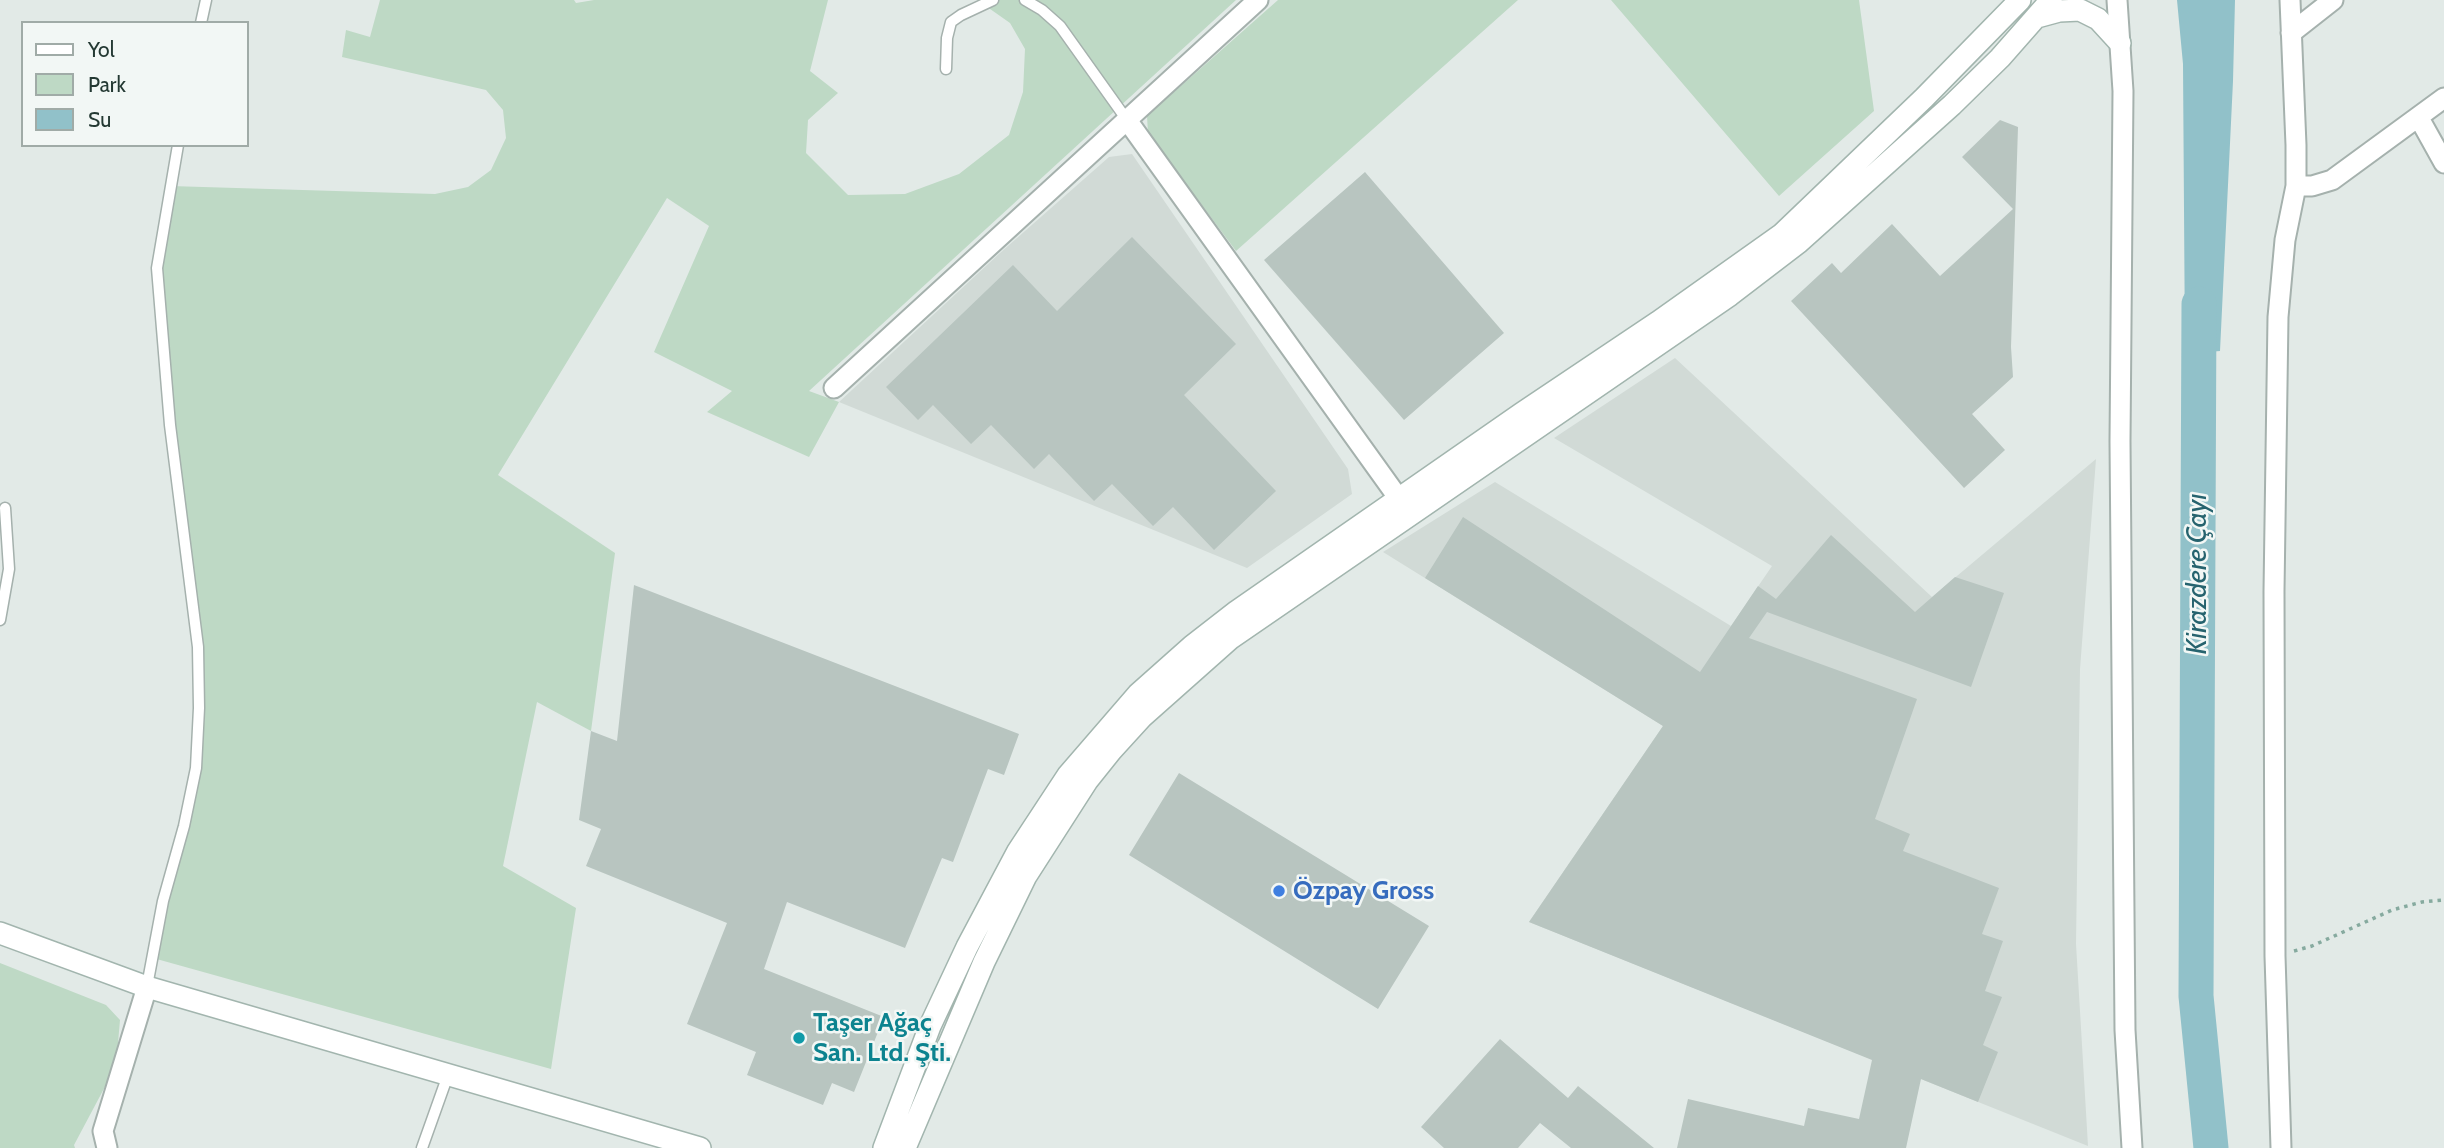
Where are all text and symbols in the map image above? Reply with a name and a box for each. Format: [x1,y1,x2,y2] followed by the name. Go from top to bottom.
[21,21,248,147] legend
[88,37,115,62] text: Yol
[88,72,126,97] text: Park
[88,107,111,132] text: Su
[2181,494,2215,654] water label: Kirazdere Çayı
[1293,875,1434,907] place label: Özpay Gross
[1271,883,1287,899] marker: Özpay Gross
[813,1007,951,1068] place label: Taşer Ağaç San. Ltd. Şti.
[791,1030,807,1046] marker: Taşer Ağaç San. Ltd. Şti.

